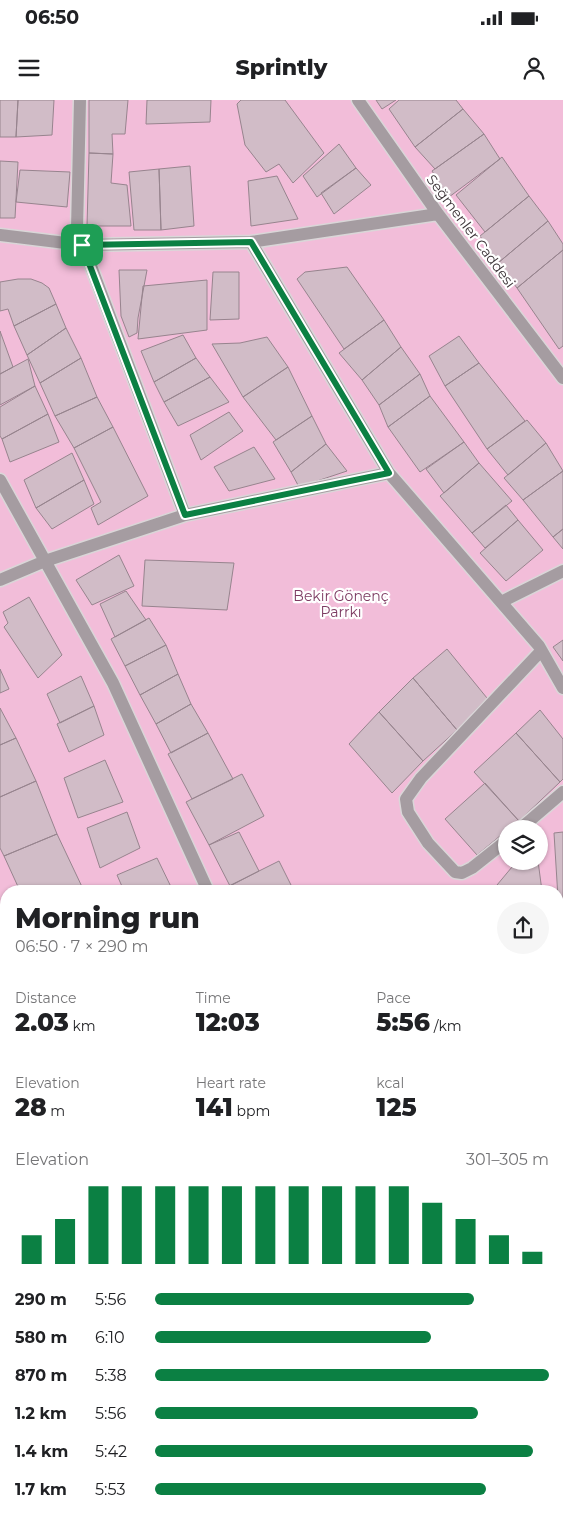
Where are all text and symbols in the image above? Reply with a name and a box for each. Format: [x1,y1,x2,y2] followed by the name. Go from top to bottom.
[25,6,79,29] text: 06:50
[15,54,43,82] icon: menu
[236,54,327,81] text: Sprintly
[520,54,548,82] icon: person
[423,171,519,291] street label: Seğmenler Caddesi
[61,224,103,266] pin
[68,231,96,259] icon: arrive
[293,587,389,621] park label: Bekir Gönenç Parrkı
[498,820,548,870] map controls
[498,820,548,870] button: layers
[15,901,200,935] text: Morning run
[497,902,549,954] button: share
[15,937,148,956] text: 06:50 · 7 × 290 m
[15,989,77,1007] text: Distance
[196,989,231,1007] text: Time
[376,989,411,1007] text: Pace
[15,1007,69,1037] text: 2.03
[196,1007,260,1037] text: 12:03
[376,1007,430,1037] text: 5:56
[69,1017,96,1035] text: km
[430,1017,462,1035] text: /km
[15,1074,80,1092] text: Elevation
[196,1074,266,1092] text: Heart rate
[376,1074,404,1092] text: kcal
[15,1092,47,1122] text: 28
[196,1092,233,1122] text: 141
[376,1092,417,1122] text: 125
[47,1102,65,1120] text: m
[233,1102,270,1120] text: bpm
[15,1150,89,1169] text: Elevation
[466,1150,549,1169] text: 301–305 m
[15,1290,67,1309] text: 290 m
[95,1290,126,1309] text: 5:56
[15,1328,67,1347] text: 580 m
[95,1328,125,1347] text: 6:10
[15,1366,67,1385] text: 870 m
[95,1366,127,1385] text: 5:38
[15,1404,67,1423] text: 1.2 km
[95,1404,126,1423] text: 5:56
[15,1442,68,1461] text: 1.4 km
[95,1442,127,1461] text: 5:42
[15,1480,67,1499] text: 1.7 km
[95,1480,125,1499] text: 5:53

